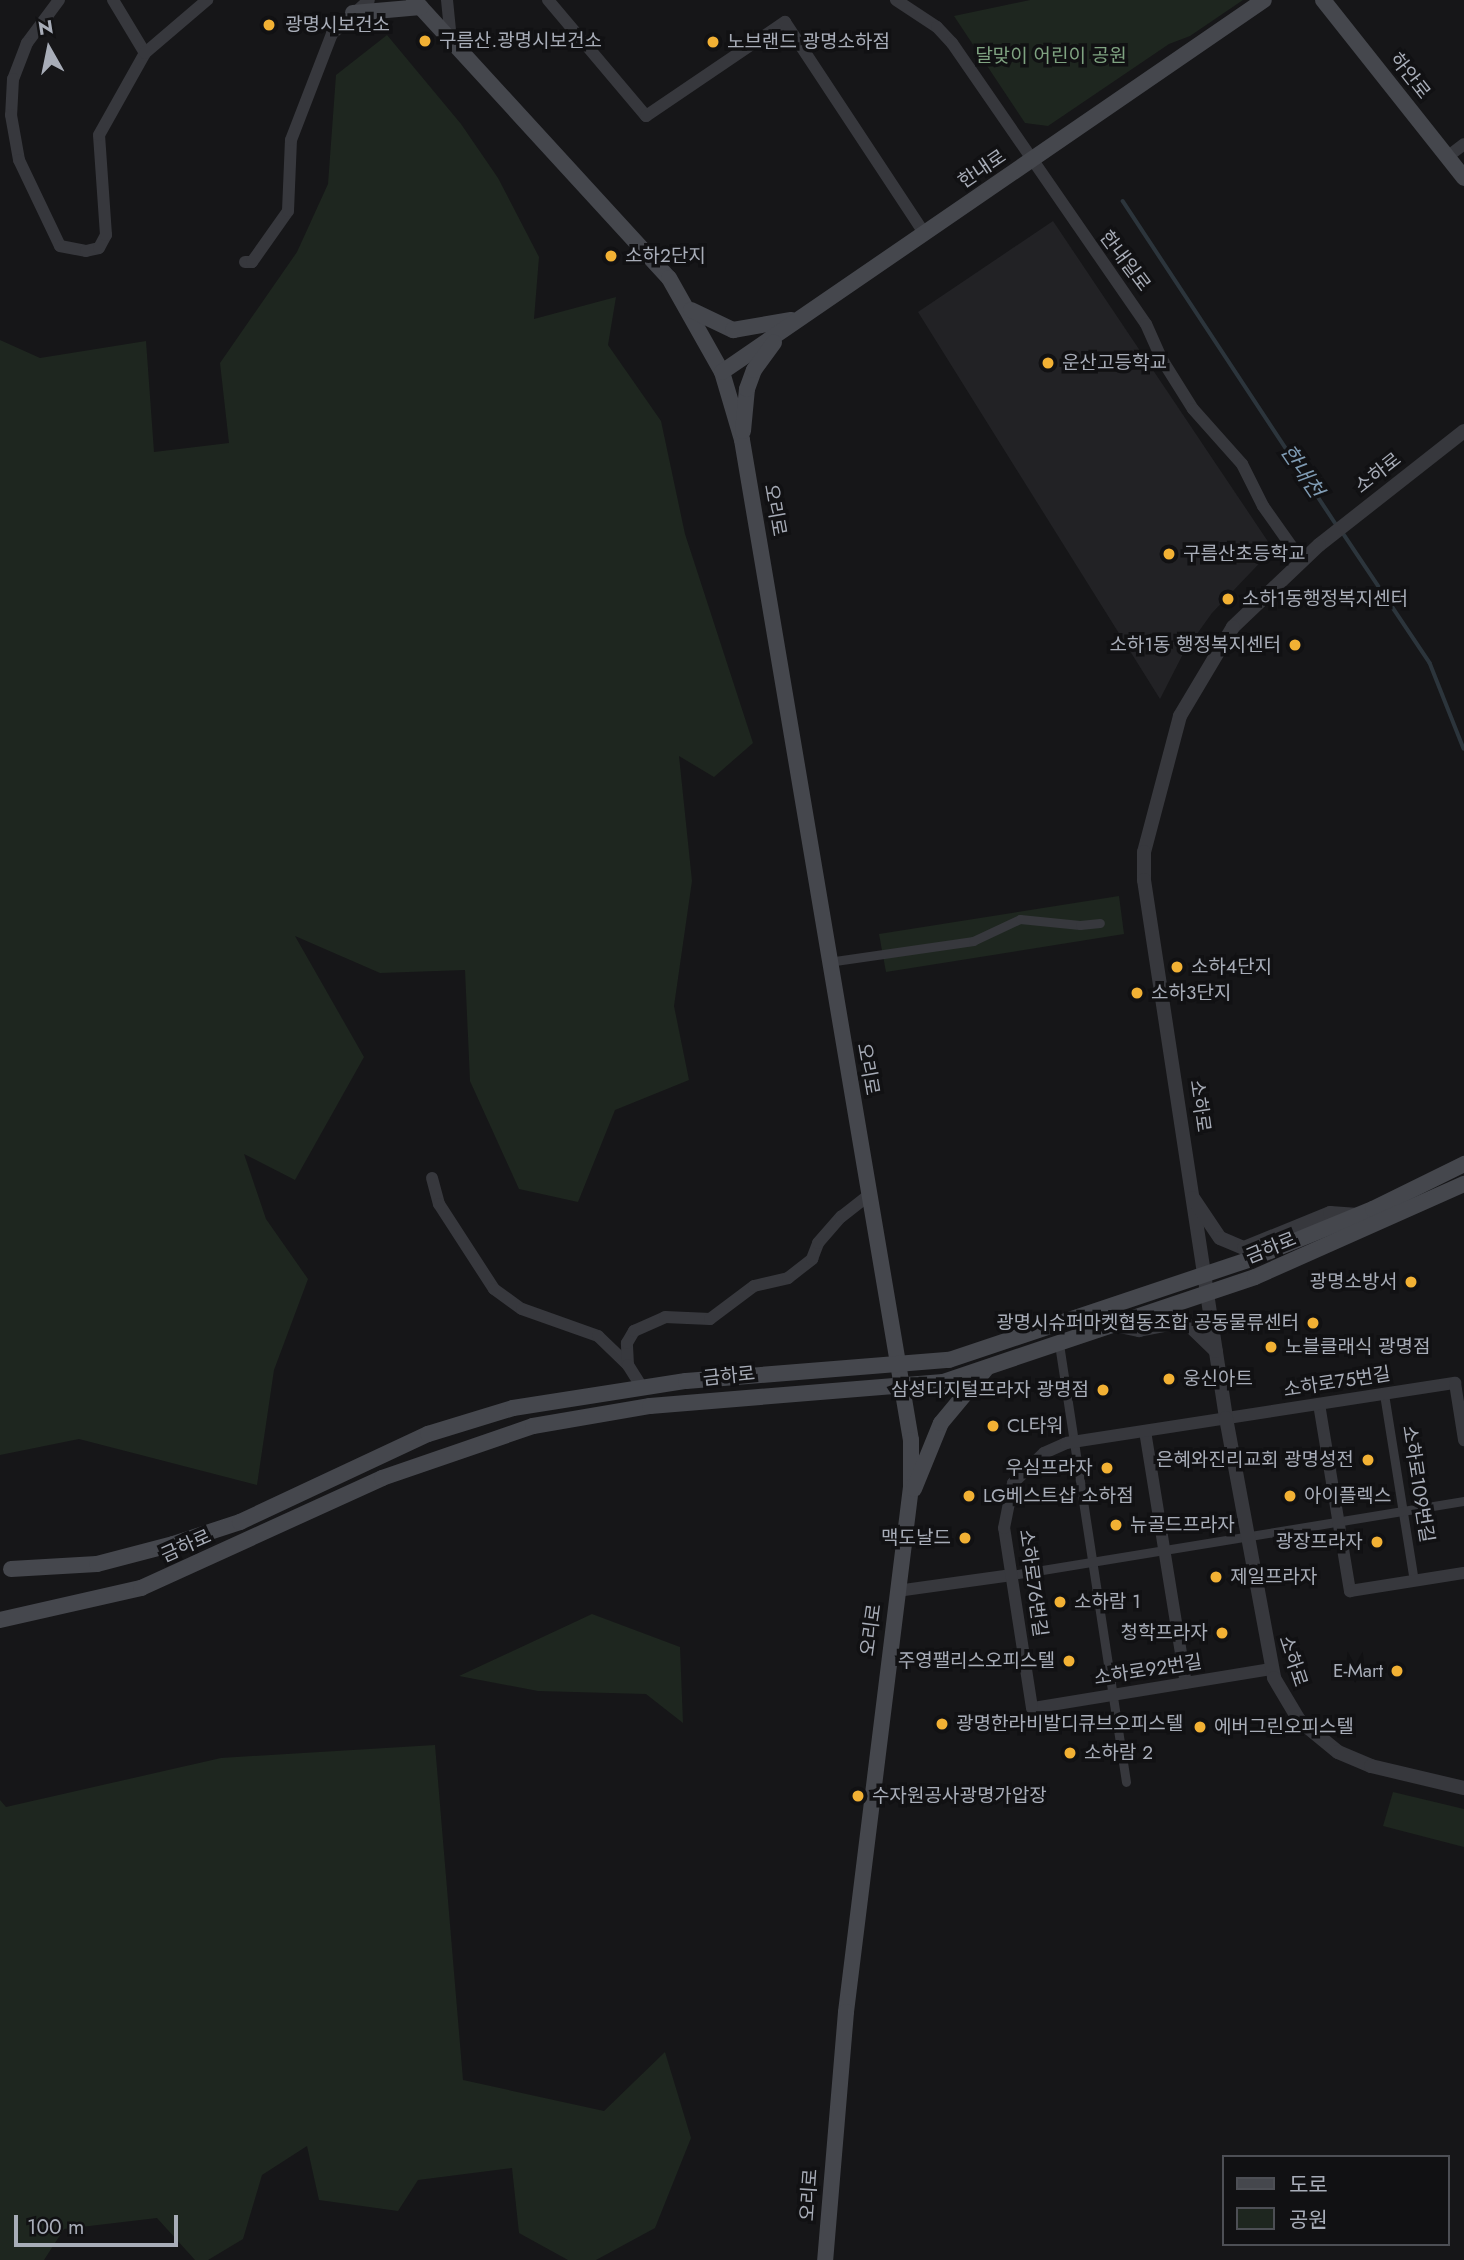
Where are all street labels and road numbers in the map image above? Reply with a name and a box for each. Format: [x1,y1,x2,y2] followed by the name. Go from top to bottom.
[1385,48,1435,104] street label: 하안로
[954,145,1010,193] street label: 한내로
[1095,226,1155,296] street label: 한내일로
[1350,448,1406,498] street label: 소하로
[759,482,791,538] street label: 오리로
[852,1041,884,1097] street label: 오리로
[1185,1078,1215,1134] street label: 소하로
[1242,1228,1300,1268] street label: 금하로
[702,1362,756,1390] street label: 금하로
[1282,1362,1392,1402] street label: 소하로75번길
[1397,1424,1439,1544] street label: 소하로109번길
[157,1525,215,1567] street label: 금하로
[1014,1528,1052,1638] street label: 소하로76번길
[856,1602,886,1658] street label: 오리로
[1274,1633,1312,1689] street label: 소하로
[1092,1650,1204,1690] street label: 소하로92번길
[796,2168,822,2222] street label: 오리로

